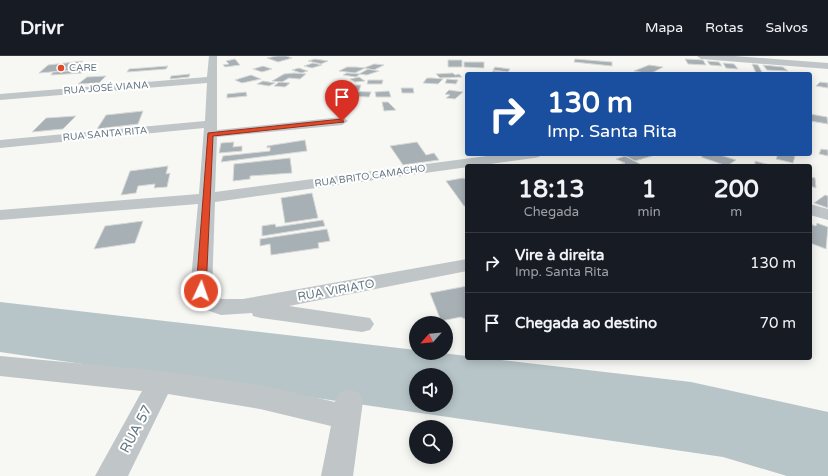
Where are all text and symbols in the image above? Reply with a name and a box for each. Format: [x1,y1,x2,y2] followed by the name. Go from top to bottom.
[20,17,63,39] text: Drivr
[645,19,683,36] text: Mapa
[705,19,743,36] text: Rotas
[765,19,808,36] text: Salvos
[69,62,97,74] place label: CARE
[56,63,66,73] marker: CARE
[63,79,149,97] street label: RUA JOSÉ VIANA
[325,80,359,121] pin
[331,86,353,108] icon: arrive
[547,86,633,120] text: 130 m
[481,88,533,140] icon: right
[547,120,677,142] text: Imp. Santa Rita
[62,124,148,144] street label: RUA SANTA RITA
[314,162,426,190] street label: RUA BRITO CAMACHO
[518,175,585,204] text: 18:13
[642,175,657,204] text: 1
[714,175,759,204] text: 200
[524,204,579,220] text: Chegada
[638,204,661,220] text: min
[730,204,742,220] text: m
[515,246,604,264] text: Vire à direita
[481,252,503,274] icon: right
[750,254,796,272] text: 130 m
[515,264,609,280] text: Imp. Santa Rita
[180,270,222,312] position arrow
[296,276,376,304] street label: RUA VIRIATO
[481,312,503,334] icon: arrive
[515,314,657,332] text: Chegada ao destino
[759,314,796,332] text: 70 m
[409,316,453,360] north arrow
[409,316,453,464] map controls
[409,368,453,412] button: sound
[116,402,156,456] street label: RUA 57
[409,420,453,464] button: search

